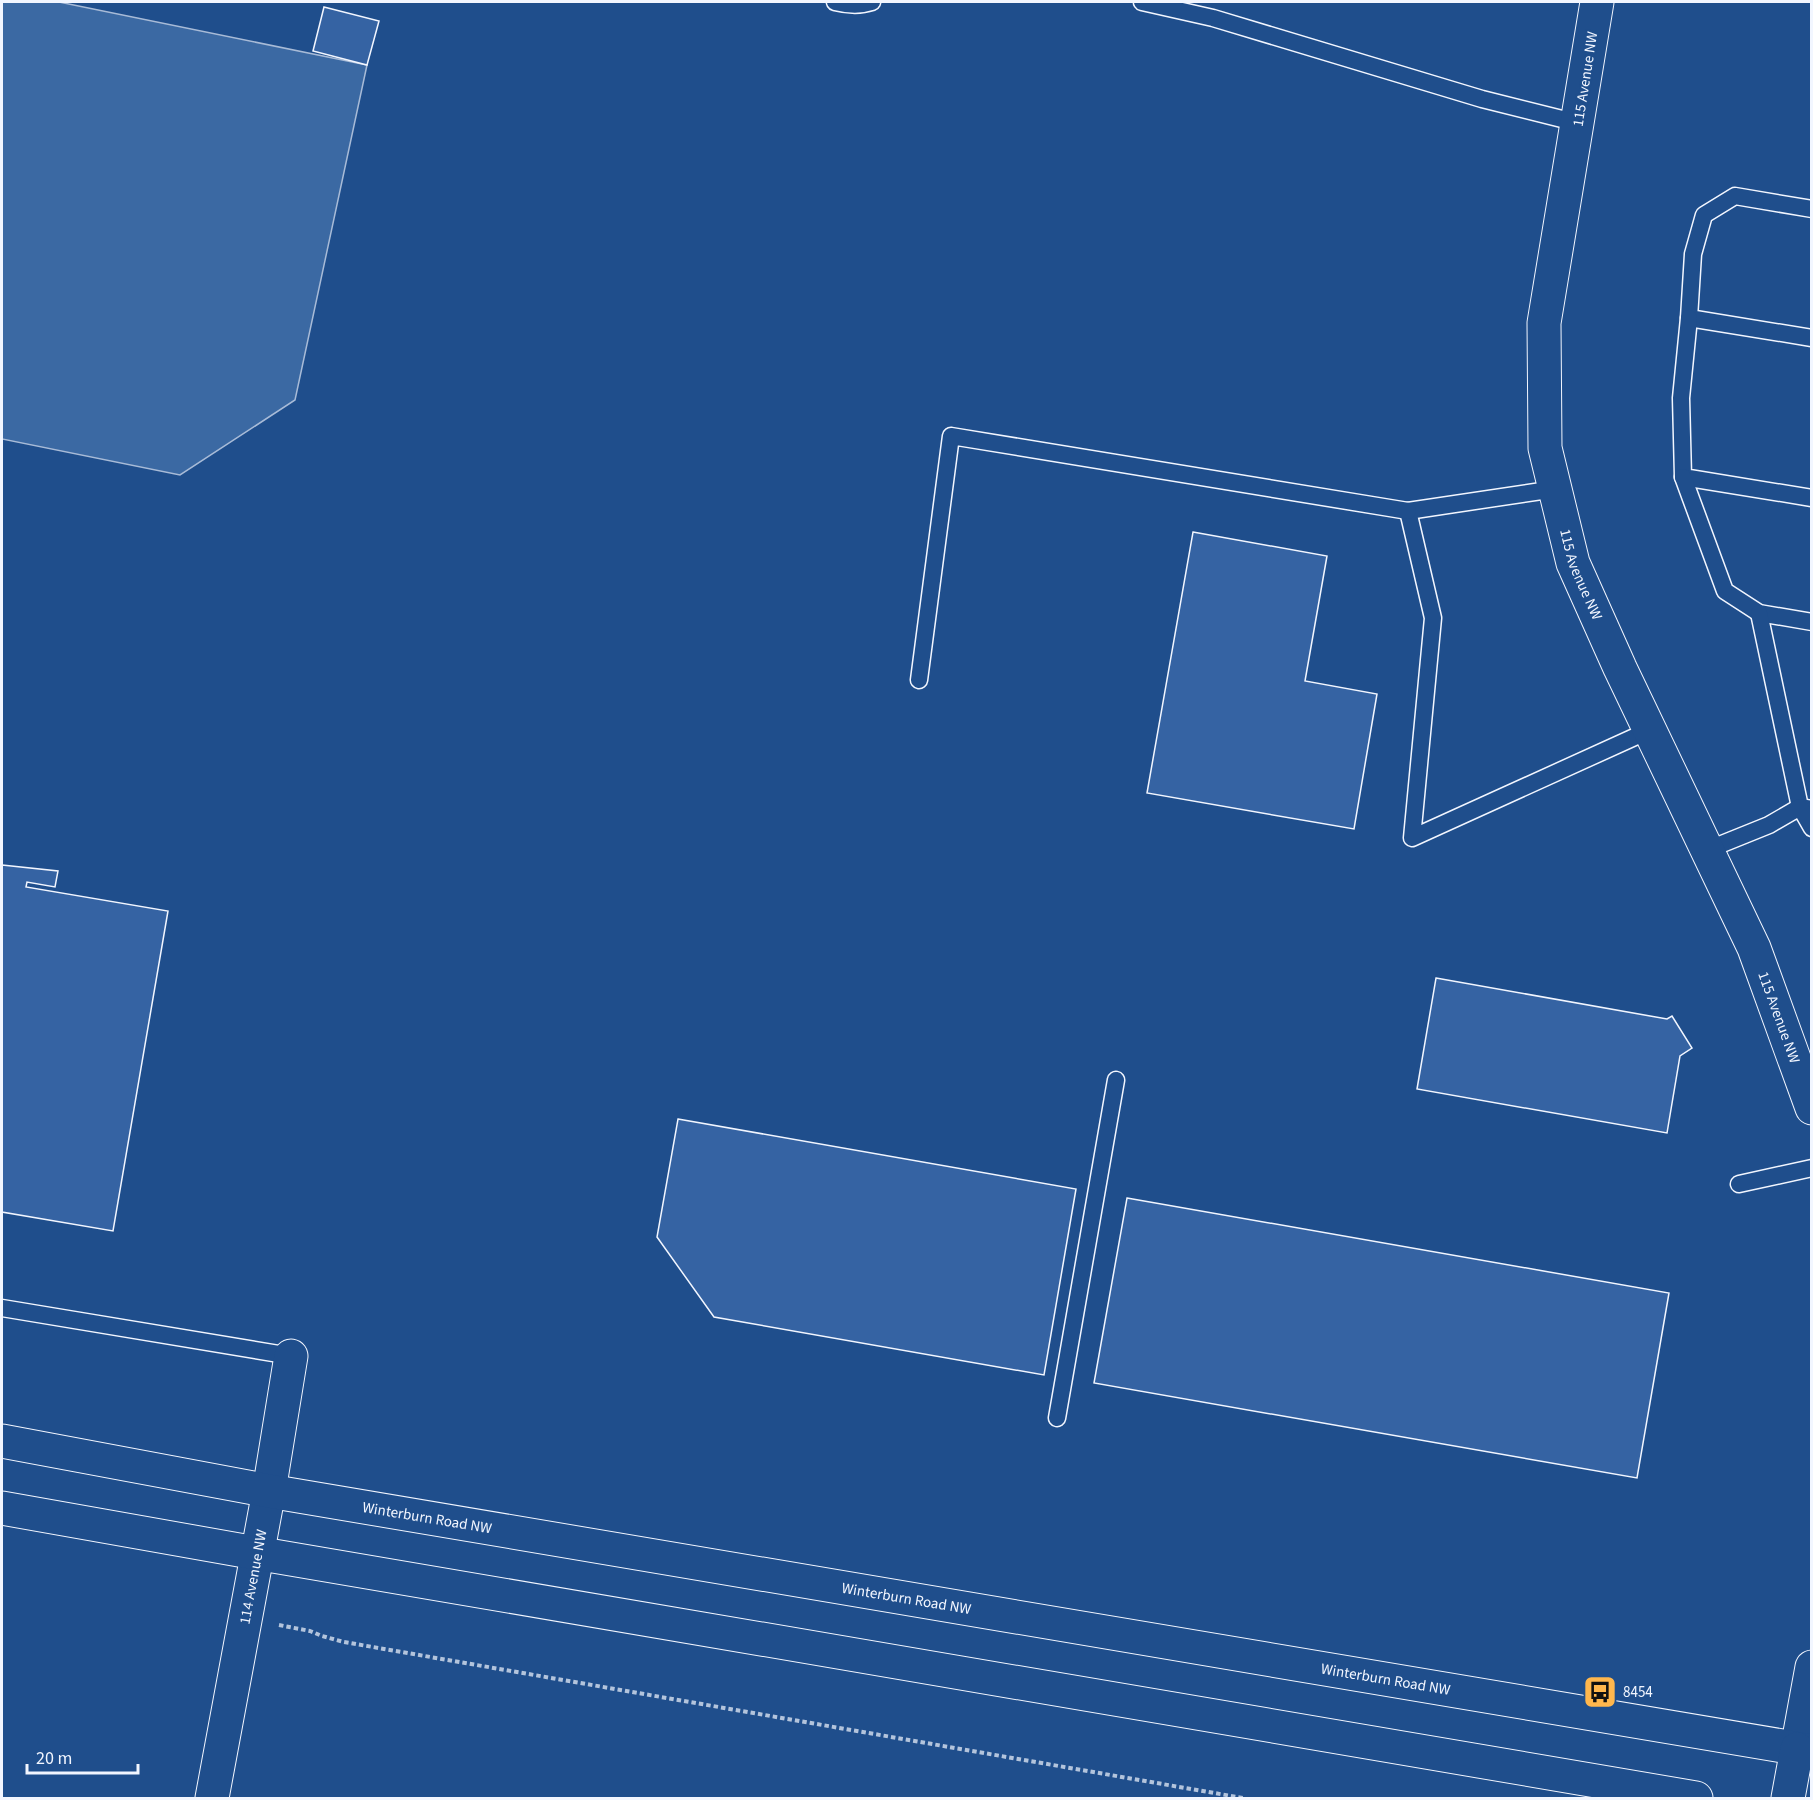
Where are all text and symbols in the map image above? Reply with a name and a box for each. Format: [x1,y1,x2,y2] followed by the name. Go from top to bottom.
[1568,30,1603,128] street label: 115 Avenue NW
[1554,527,1607,624] street label: 115 Avenue NW
[1752,969,1805,1067] street label: 115 Avenue NW
[361,1497,494,1539] street label: Winterburn Road NW
[234,1527,273,1626] street label: 114 Avenue NW
[840,1578,973,1620] street label: Winterburn Road NW
[1319,1658,1452,1701] street label: Winterburn Road NW
[1582,1674,1618,1710] bus stop icon: 8454
[1623,1682,1653,1703] place label: 8454
[27,1737,138,1775] scale bar
[36,1746,72,1771] text: 20 m

